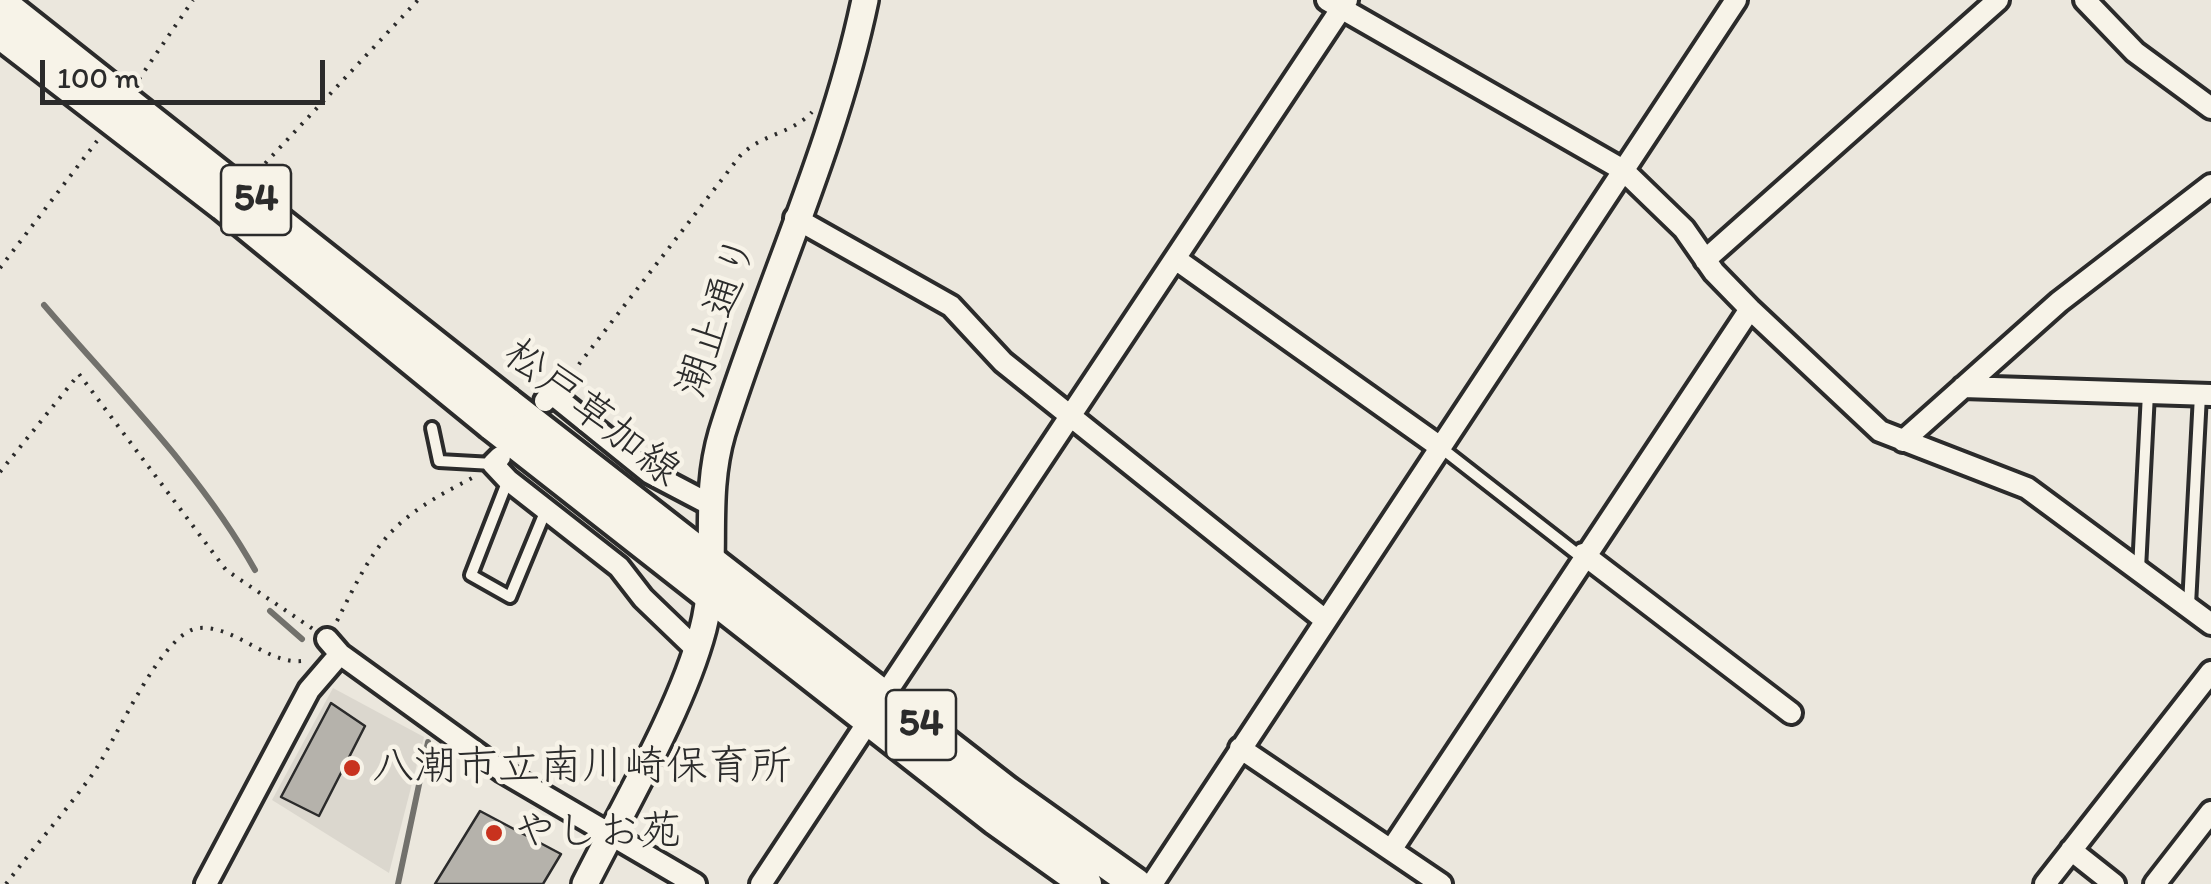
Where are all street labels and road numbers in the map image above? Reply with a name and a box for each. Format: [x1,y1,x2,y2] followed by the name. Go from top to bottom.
[221,165,291,235] road number: 54
[668,229,770,405] street label: 潮止通り
[493,329,689,499] street label: 松戸草加線
[886,690,956,760] road number: 54

